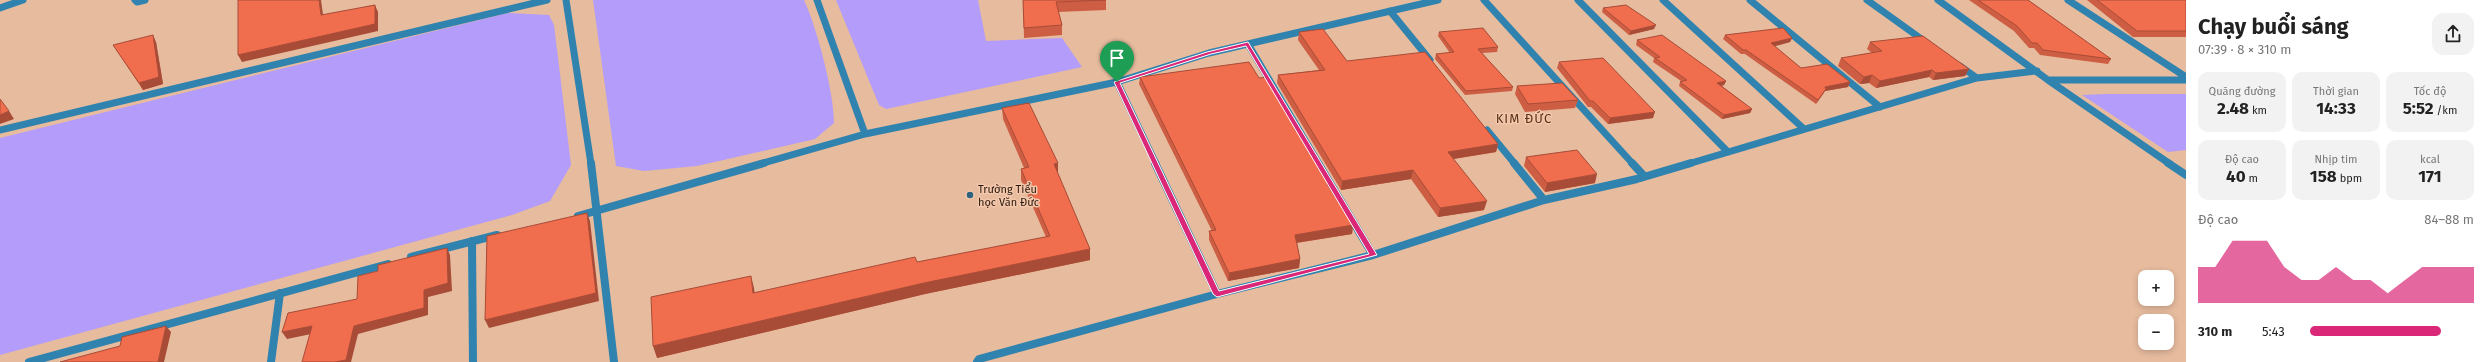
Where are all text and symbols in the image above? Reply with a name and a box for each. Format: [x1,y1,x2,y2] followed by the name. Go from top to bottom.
[2198,13,2349,40] text: Chạy buổi sáng
[2432,13,2474,55] button: share
[1100,41,1134,82] pin
[2198,42,2291,57] text: 07:39 · 8 × 310 m
[1106,47,1128,69] icon: arrive
[2209,85,2275,98] text: Quãng đường
[2313,85,2359,98] text: Thời gian
[2414,85,2446,98] text: Tốc độ
[2217,98,2249,119] text: 2.48
[2316,98,2356,119] text: 14:33
[2403,98,2434,119] text: 5:52
[2249,104,2267,117] text: km
[2434,104,2457,117] text: /km
[1496,111,1552,126] district label: KIM ĐỨC
[2225,153,2259,166] text: Độ cao
[2314,153,2358,166] text: Nhịp tim
[2420,153,2440,166] text: kcal
[2226,166,2246,187] text: 40
[2310,166,2337,187] text: 158
[2418,166,2442,187] text: 171
[2246,172,2258,185] text: m
[2337,172,2362,185] text: bpm
[978,182,1039,209] place label: Trường Tiểu học Văn Đức
[965,190,975,200] marker: Trường Tiểu học Văn Đức
[2198,212,2238,227] text: Độ cao
[2424,212,2474,227] text: 84–88 m
[2138,270,2174,350] map controls
[2138,270,2174,306] button: +
[2138,314,2174,350] button: −
[2198,324,2232,339] text: 310 m
[2262,324,2285,339] text: 5:43

